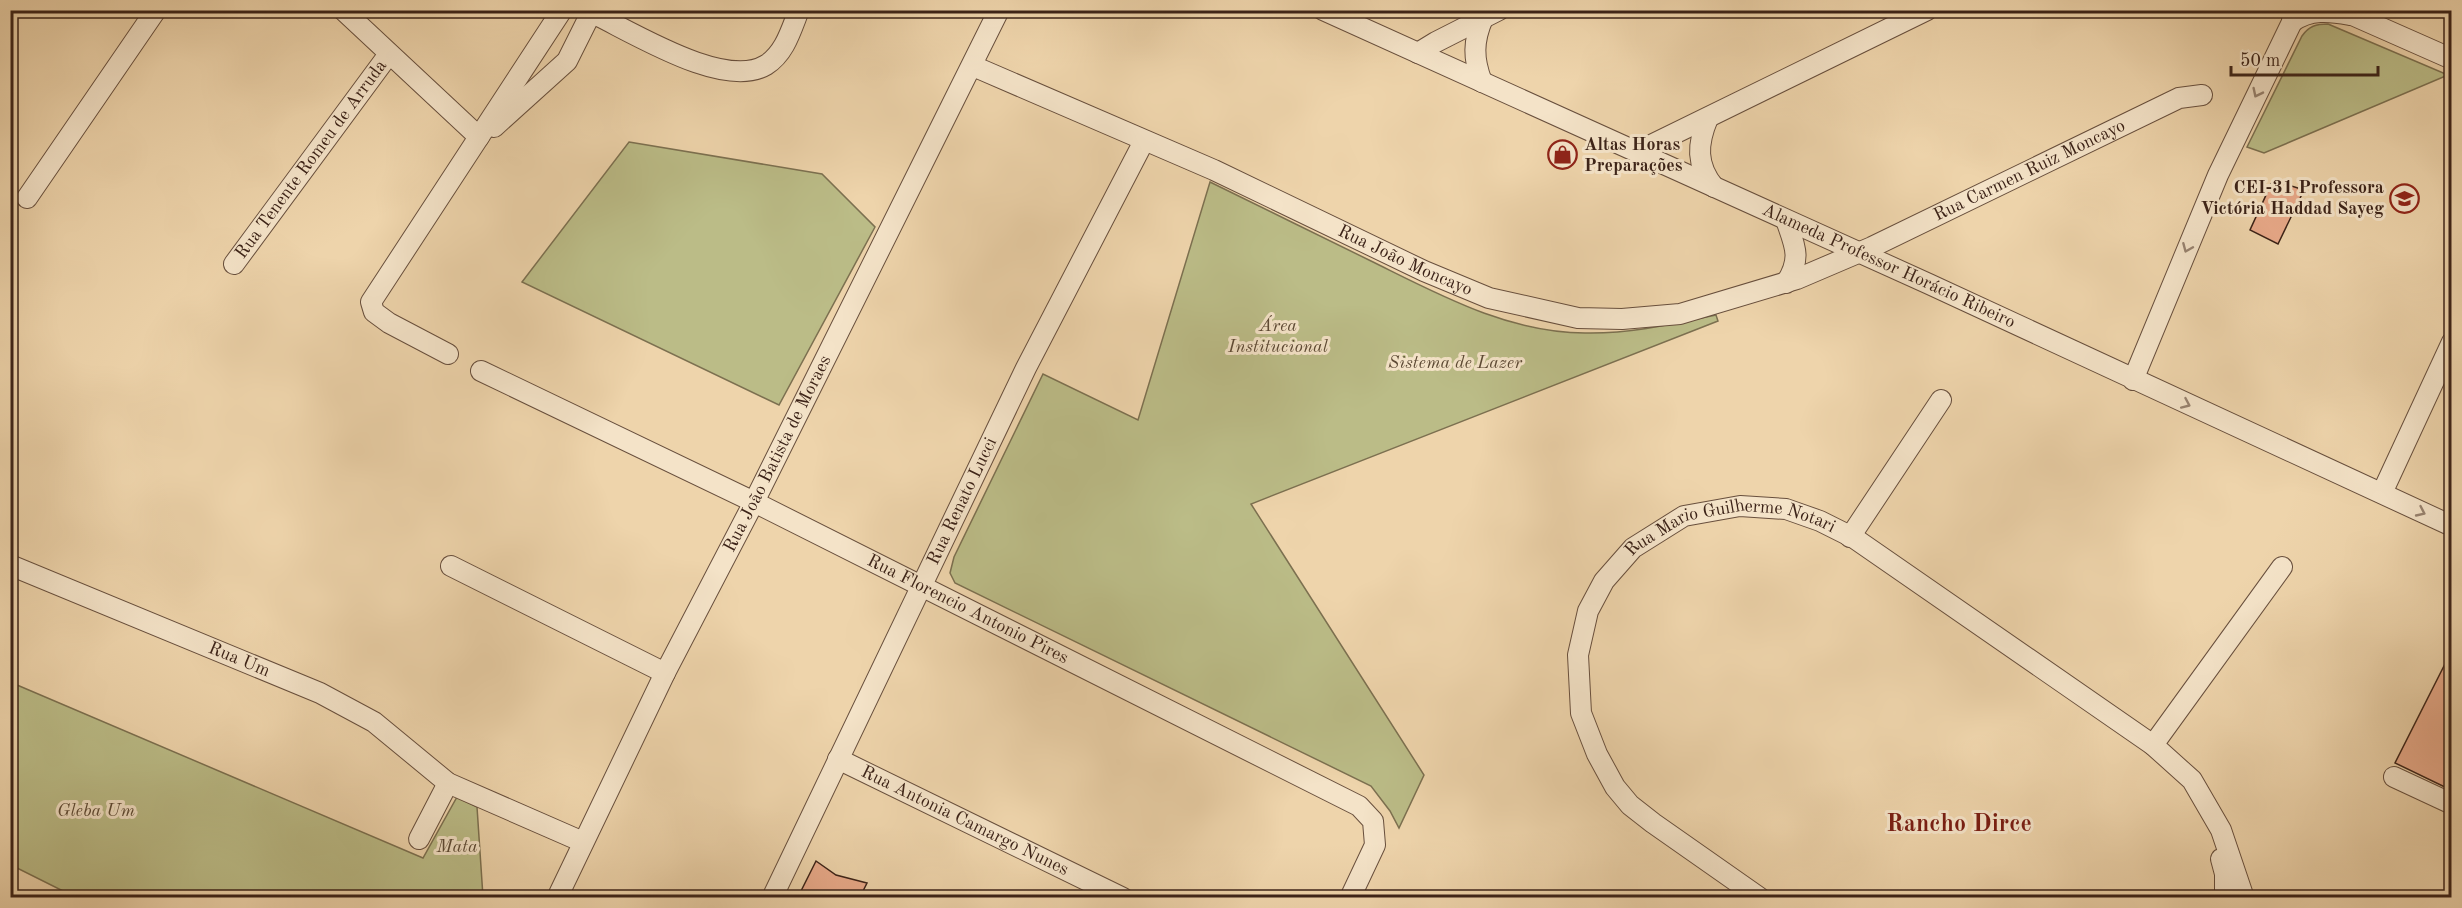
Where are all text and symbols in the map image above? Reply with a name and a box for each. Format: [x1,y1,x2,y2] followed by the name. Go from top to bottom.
[2231,39,2378,77] scale bar
[2240,52,2280,70] text: 50 m
[232,57,390,262] street label: Rua Tenente Romeu de Arruda
[2253,87,2265,98] one-way arrow
[1931,117,2128,225] street label: Rua Carmen Ruiz Moncayo
[1584,136,1683,175] place label: Altas Horas Preparações
[1547,139,1579,171] shop icon: Altas Horas Preparações
[2201,179,2384,218] place label: CEI-31 Professora Victória Haddad Sayeg
[2389,182,2421,214] school or university icon: CEI-31 Professora Victória Haddad Sayeg
[1759,201,2018,332] street label: Alameda Professor Horácio Ribeiro
[1335,222,1475,299] street label: Rua João Moncayo
[2183,242,2195,253] one-way arrow
[1227,315,1329,356] park label: Área Institucional
[721,352,835,555] street label: Rua João Batista de Moraes
[1388,354,1523,372] park label: Sistema de Lazer
[2180,397,2191,409] one-way arrow
[924,435,1000,568] street label: Rua Renato Lucci
[1621,496,1838,559] street label: Rua Mario Guilherme Notari
[2414,504,2425,516] one-way arrow
[864,551,1071,667] street label: Rua Florencio Antonio Pires
[206,639,273,680] street label: Rua Um
[858,763,1071,879] street label: Rua Antonia Camargo Nunes
[57,802,135,820] park label: Gleba Um
[1886,813,2032,837] district label: Rancho Dirce
[435,838,478,856] park label: Mata

